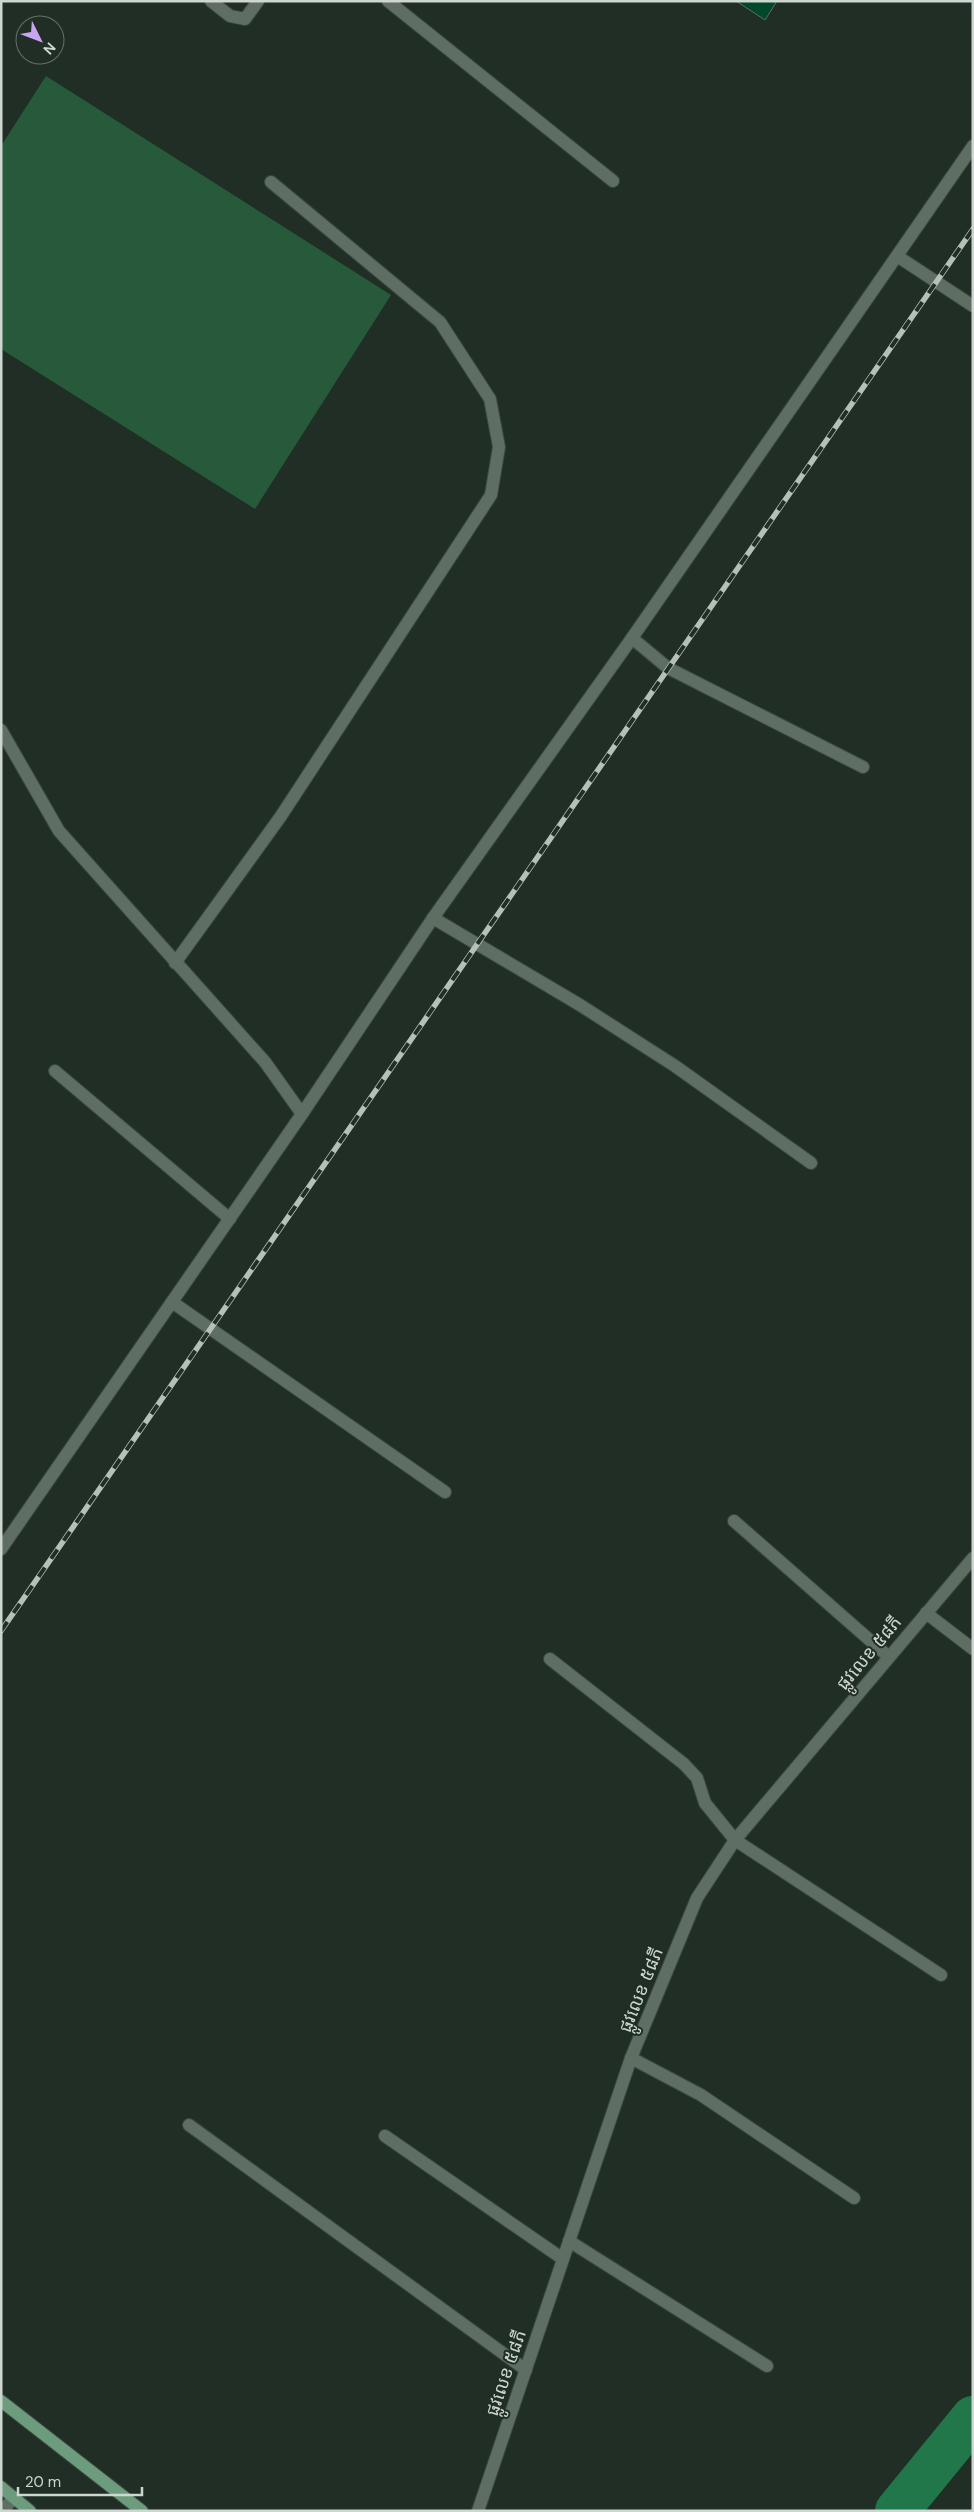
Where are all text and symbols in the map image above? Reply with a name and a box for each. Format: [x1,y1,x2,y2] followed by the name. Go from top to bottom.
[15,15,65,65] north arrow
[40,39,60,59] text: N
[831,1611,910,1698] street label: ផ្លូវលេខ ៥៨ភី
[613,1944,673,2038] street label: ផ្លូវលេខ ៥៨ភី
[480,2327,536,2421] street label: ផ្លូវលេខ ៥៨ភី
[18,2464,141,2496] scale bar
[25,2472,61,2492] text: 20 m

